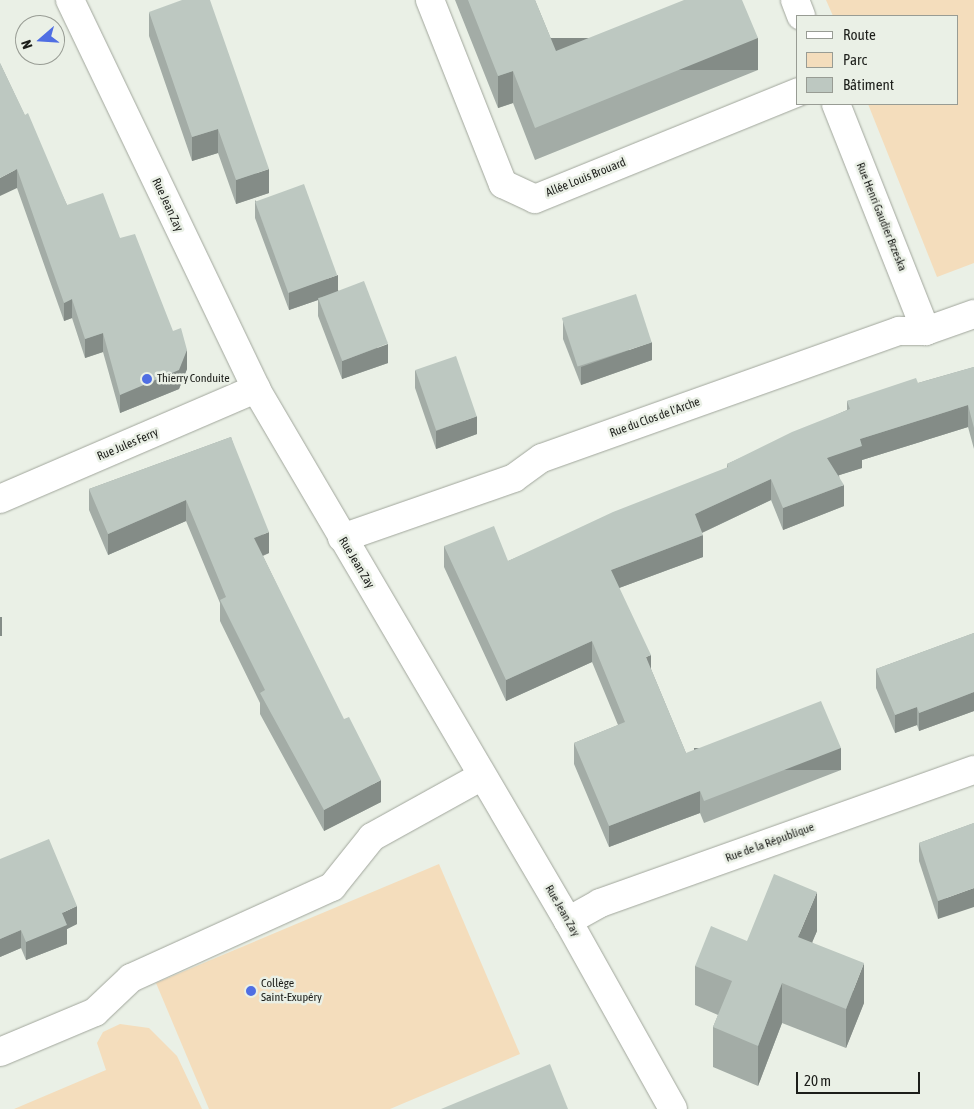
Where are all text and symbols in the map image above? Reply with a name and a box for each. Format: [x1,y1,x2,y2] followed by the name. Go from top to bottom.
[15,15,65,65] north arrow
[796,15,959,105] legend
[843,26,876,43] text: Route
[18,38,36,51] text: N
[843,51,867,68] text: Parc
[843,76,894,93] text: Bâtiment
[544,155,628,201] street label: Allée Louis Brouard
[853,161,909,273] street label: Rue Henri Gaudier Brzeska
[148,176,186,234] street label: Rue Jean Zay
[157,372,230,386] place label: Thierry Conduite
[141,373,153,385] marker: Thierry Conduite
[608,395,702,441] street label: Rue du Clos de l'Arche
[95,426,161,464] street label: Rue Jules Ferry
[335,535,377,591] street label: Rue Jean Zay
[724,820,816,866] street label: Rue de la République
[541,883,583,939] street label: Rue Jean Zay
[261,977,322,1005] place label: Collège Saint-Exupéry
[245,985,257,997] marker: Collège Saint-Exupéry
[799,1062,923,1094] scale bar
[804,1072,831,1089] text: 20 m

